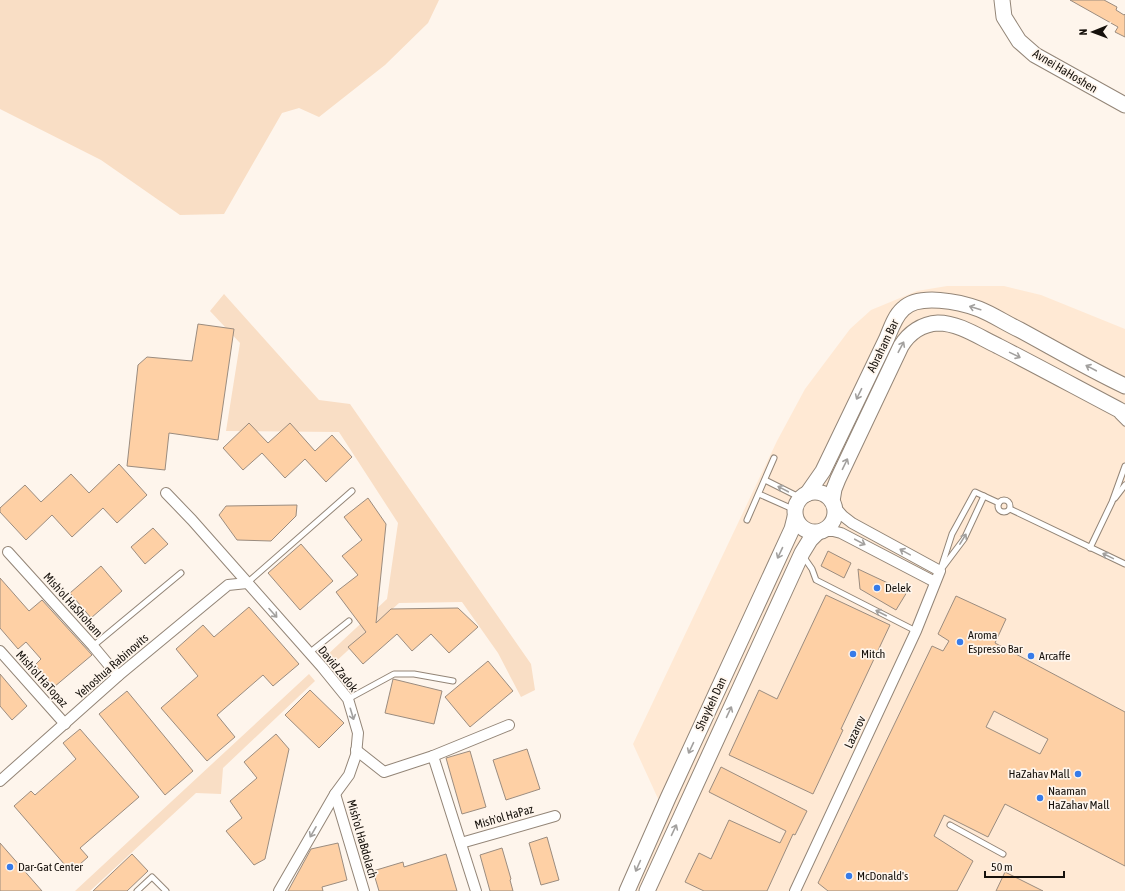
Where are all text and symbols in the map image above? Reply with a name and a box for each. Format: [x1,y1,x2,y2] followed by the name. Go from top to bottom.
[1073,12,1113,52] north arrow
[1077,29,1089,36] text: N
[1030,46,1100,96] street label: Avnei HaHoshen
[969,304,982,311] one-way arrow
[864,317,902,375] street label: Abraham Bar
[898,341,905,353] one-way arrow
[1008,352,1020,359] one-way arrow
[1085,364,1097,372] one-way arrow
[855,388,862,400] one-way arrow
[842,459,849,471] one-way arrow
[777,485,789,492] one-way arrow
[959,534,967,545] one-way arrow
[854,539,866,547] one-way arrow
[776,547,783,559] one-way arrow
[900,548,912,555] one-way arrow
[1102,552,1114,559] one-way arrow
[40,570,106,640] street label: Mish'ol HaShoham
[885,581,912,595] place label: Delek
[872,583,882,593] marker: Delek
[269,607,278,618] one-way arrow
[875,609,887,616] one-way arrow
[968,628,1023,656] place label: Aroma Espresso Bar
[73,631,151,701] street label: Yehoshua Rabinovits
[955,637,965,647] marker: Aroma Espresso Bar
[315,643,361,695] street label: David Zadok
[861,647,885,661] place label: Mitch
[13,648,71,711] street label: Mish'ol HaTopaz
[848,649,858,659] marker: Mitch
[1039,649,1070,663] place label: Arcaffe
[1026,651,1036,661] marker: Arcaffe
[693,675,729,733] street label: Shaykeh Dan
[725,706,733,718] one-way arrow
[349,707,356,720] one-way arrow
[841,714,869,750] street label: Lazarov
[687,741,694,753] one-way arrow
[1008,767,1071,781] place label: HaZahav Mall
[1073,769,1083,779] marker: HaZahav Mall
[1048,784,1110,812] place label: Naaman HaZahav Mall
[1035,793,1045,803] marker: Naaman HaZahav Mall
[344,798,380,880] street label: Mish'ol HaBdolach
[473,802,536,832] street label: Mish'ol HaPaz
[671,824,679,836] one-way arrow
[309,826,317,838] one-way arrow
[985,853,1064,879] scale bar
[18,860,83,874] place label: Dar-Gat Center
[634,860,641,872] one-way arrow
[991,860,1013,874] text: 50 m
[5,862,15,872] marker: Dar-Gat Center
[857,869,908,883] place label: McDonald's
[844,871,854,881] marker: McDonald's

